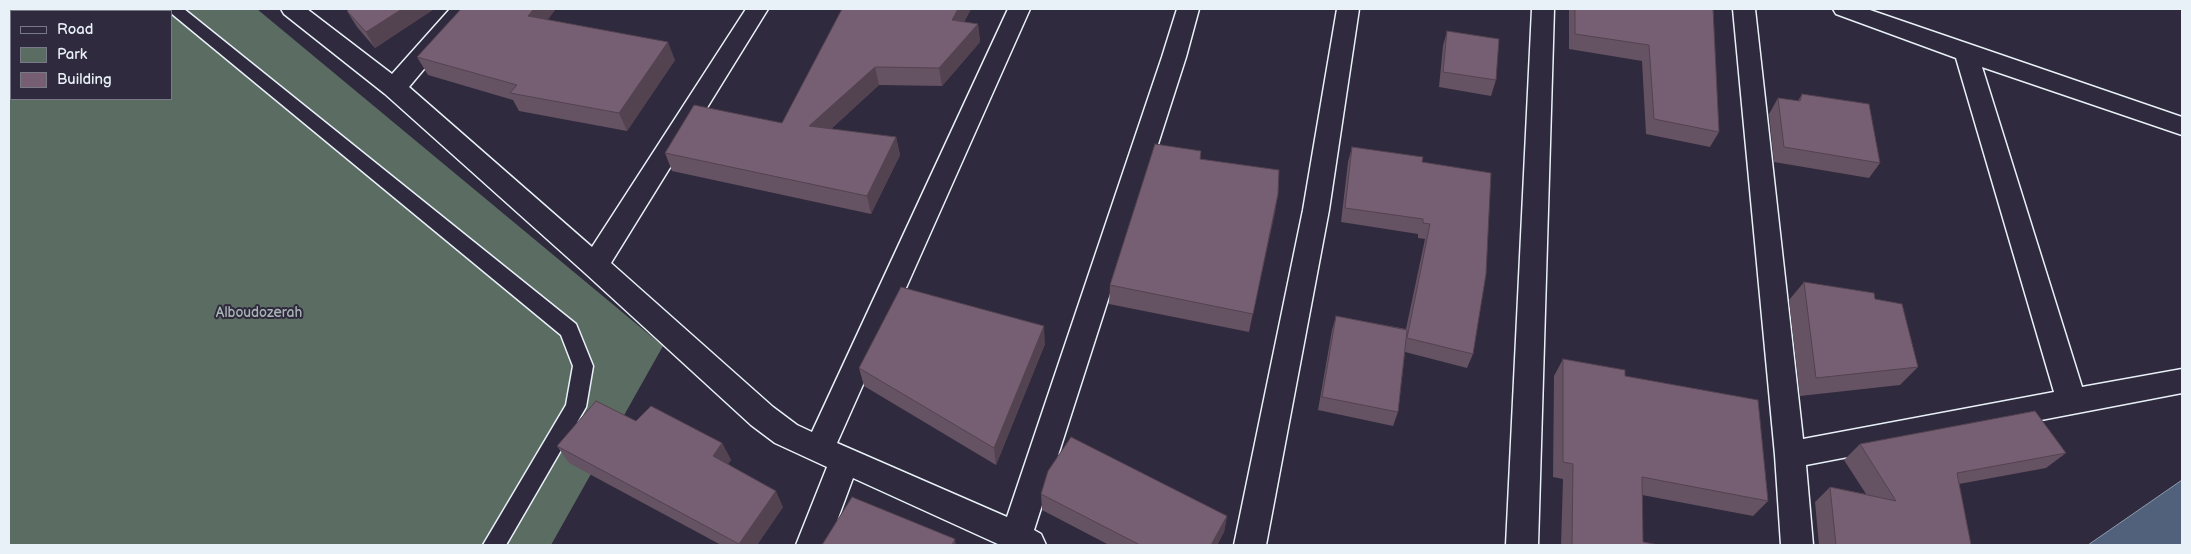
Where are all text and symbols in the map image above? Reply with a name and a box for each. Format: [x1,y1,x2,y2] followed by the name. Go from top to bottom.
[10,10,172,100] legend
[57,20,93,39] text: Road
[57,45,87,64] text: Park
[57,70,112,89] text: Building
[216,305,302,321] park label: Alboudozerah

